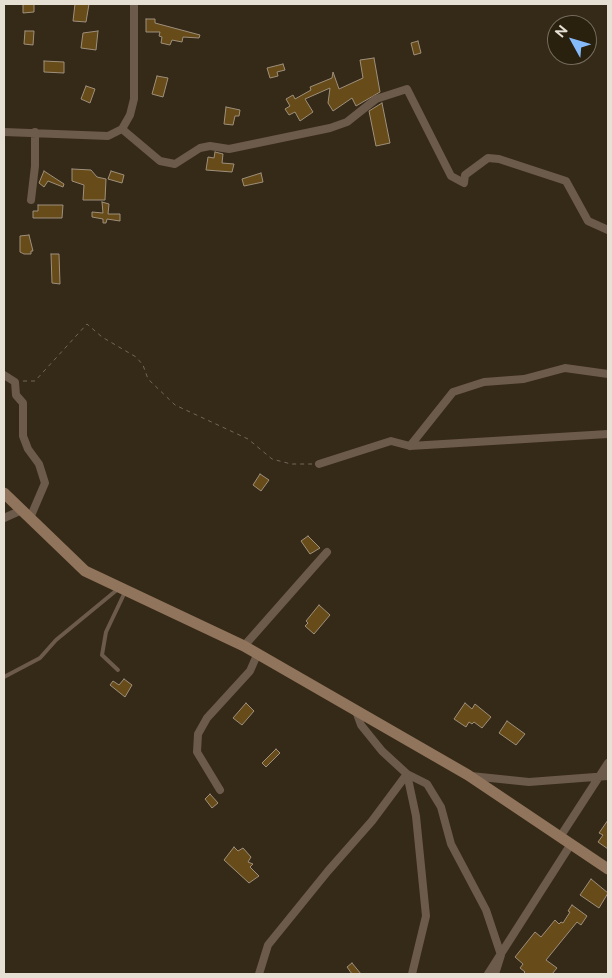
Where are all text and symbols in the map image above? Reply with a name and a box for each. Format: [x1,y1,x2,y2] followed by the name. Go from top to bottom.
[547,15,597,65] north arrow
[552,22,571,40] text: N

